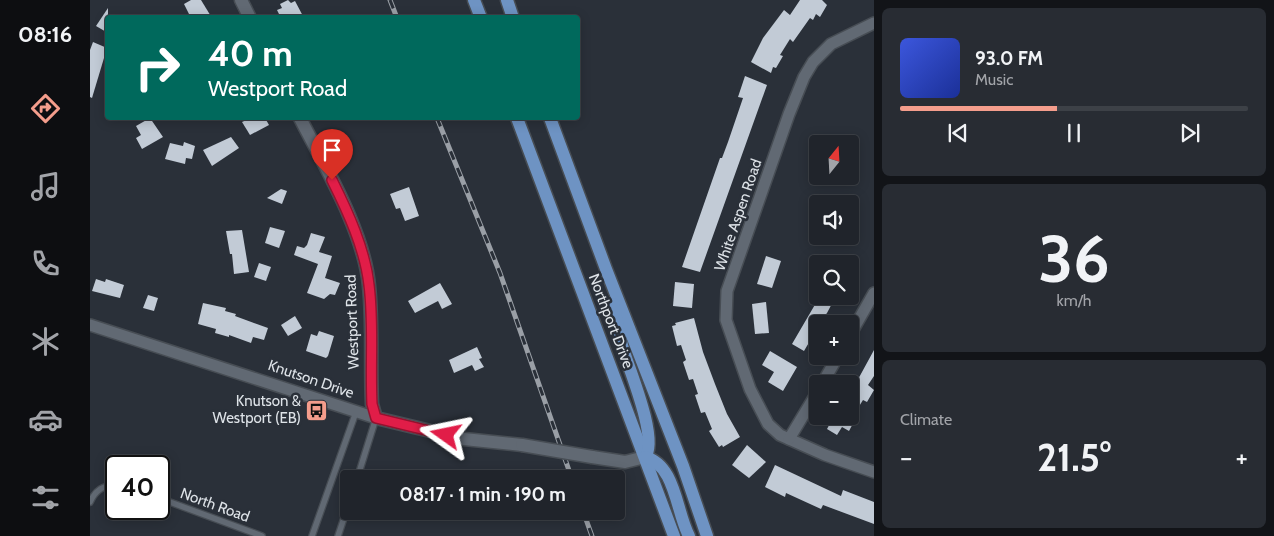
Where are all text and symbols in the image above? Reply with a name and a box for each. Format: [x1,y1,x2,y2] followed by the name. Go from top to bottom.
[18,21,72,48] text: 08:16
[208,32,293,75] text: 40 m
[125,35,190,100] icon: right
[975,47,1043,70] text: 93.0 FM
[975,70,1013,89] text: Music
[208,75,347,102] text: Westport Road
[28,91,63,126] icon: directions
[944,119,972,147] icon: previous
[1060,119,1088,147] icon: pause
[1176,119,1204,147] icon: next
[311,129,353,180] pin
[809,135,859,185] north arrow
[809,135,859,425] map controls
[318,136,346,164] icon: arrive
[710,157,766,273] street label: White Aspen Road
[28,169,63,204] icon: music
[809,195,859,245] button: sound
[1038,219,1110,298] text: 36
[28,246,63,281] icon: phone
[809,255,859,305] button: search
[585,271,637,371] street label: Northport Drive
[341,274,363,370] street label: Westport Road
[1056,291,1092,310] text: km/h
[809,315,859,365] button: +
[28,324,63,359] icon: climate
[266,356,357,402] street label: Knutson Drive
[809,375,859,425] button: −
[213,392,301,427] place label: Knutson & Westport (EB)
[305,398,329,422] bus stop icon: Knutson & Westport (EB)
[28,402,63,437] icon: car
[419,408,471,460] position arrow
[900,410,952,429] text: Climate
[1037,434,1111,481] text: 21.5°
[900,440,912,474] text: −
[1236,440,1248,474] text: +
[105,455,170,520] speed limit sign: 40
[28,480,63,515] icon: filters
[399,483,566,506] text: 08:17 · 1 min · 190 m
[178,484,252,526] street label: North Road

